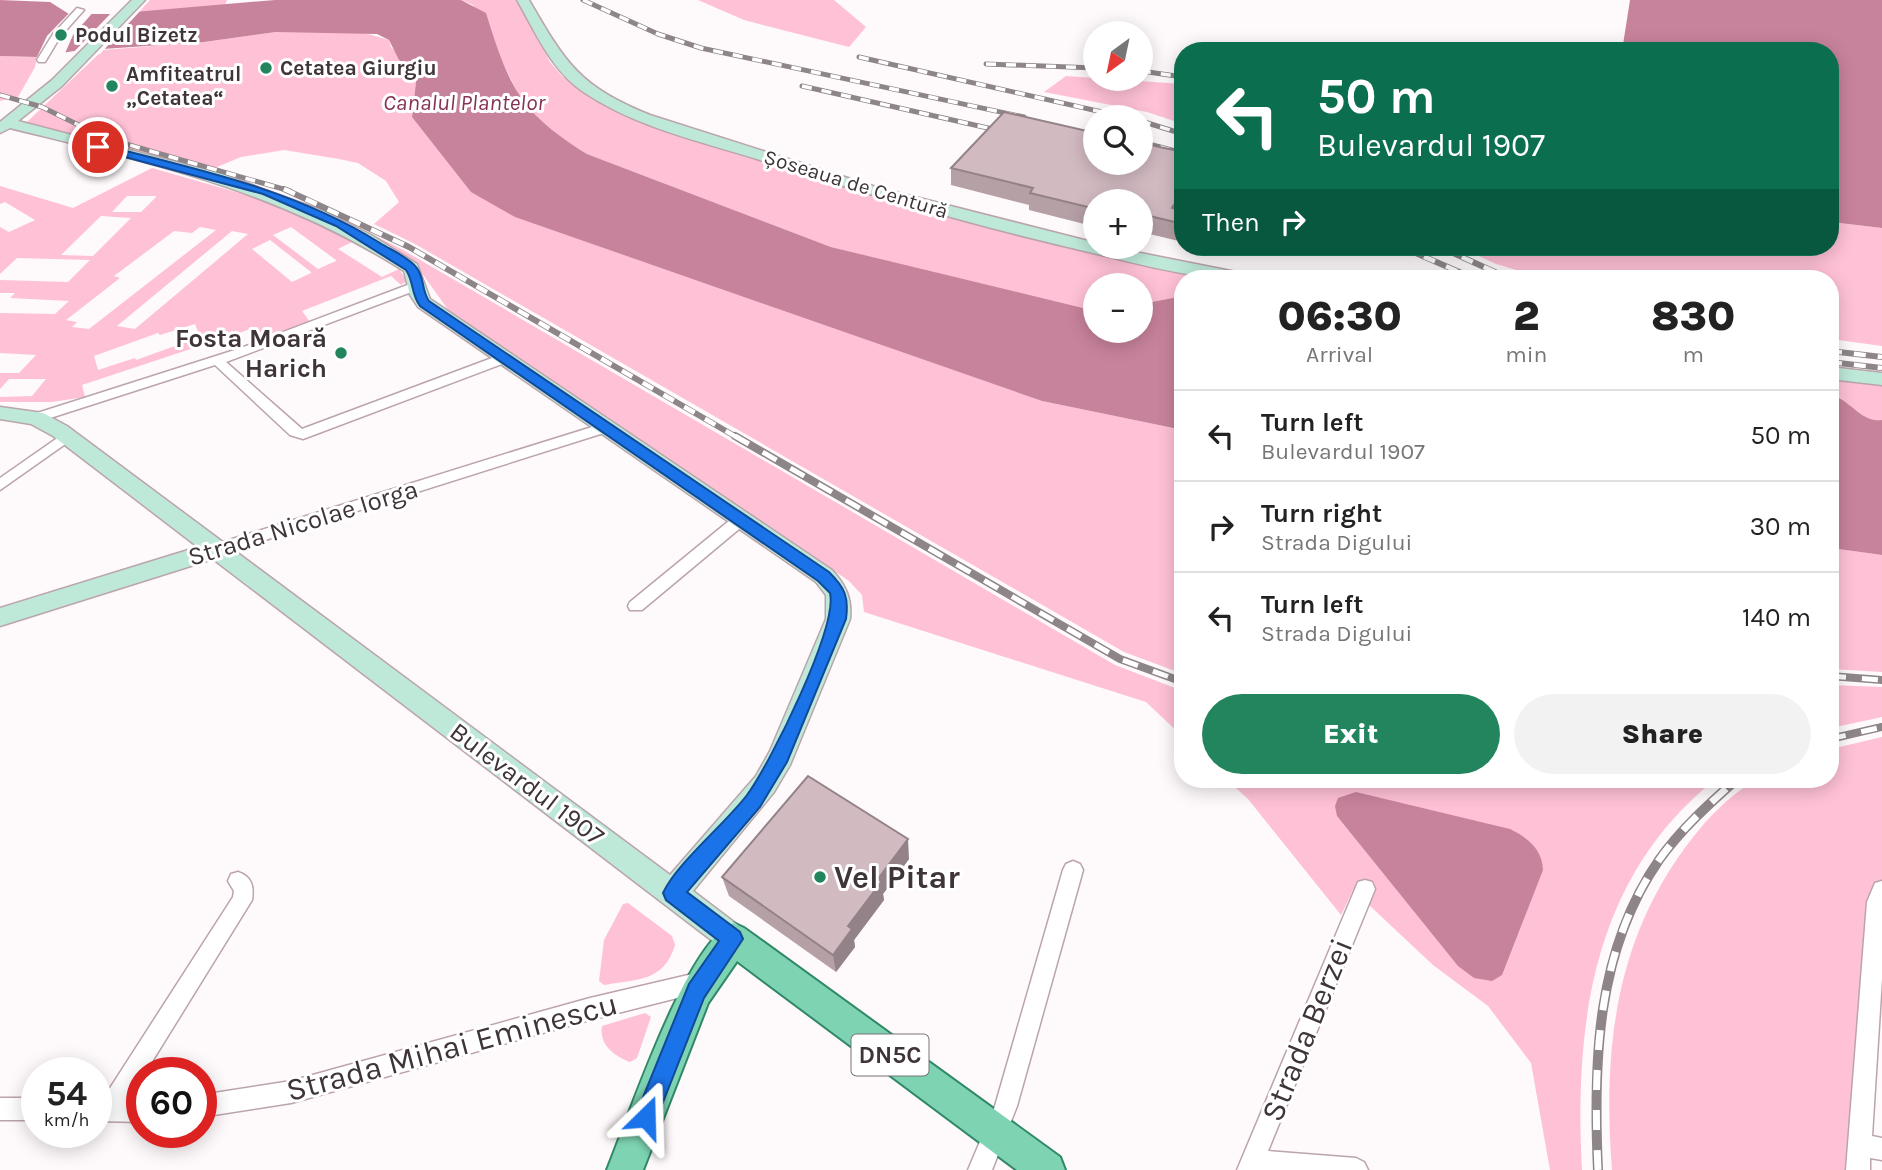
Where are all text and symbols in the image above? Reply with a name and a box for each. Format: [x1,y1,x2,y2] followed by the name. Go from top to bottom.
[1083,21,1153,91] north arrow
[1083,21,1153,343] map controls
[75,23,198,47] place label: Podul Bizetz
[53,27,69,43] marker: Podul Bizetz
[280,56,437,80] place label: Cetatea Giurgiu
[258,60,274,76] marker: Cetatea Giurgiu
[126,62,241,110] place label: Amfiteatrul „Cetatea“
[1317,68,1435,125] text: 50 m
[1202,70,1293,161] icon: left
[104,78,120,94] marker: Amfiteatrul „Cetatea“
[383,89,546,116] water label: Canalul Plantelor
[1083,105,1153,175] button: search
[68,117,128,177] pin
[1317,127,1545,164] text: Bulevardul 1907
[79,128,117,166] icon: arrive
[761,145,951,223] street label: Șoseaua de Centură
[1083,189,1153,259] button: +
[1274,203,1312,241] icon: right
[1202,207,1260,238] text: Then
[1083,273,1153,343] button: −
[1278,291,1402,341] text: 06:30
[1513,291,1540,341] text: 2
[1651,291,1735,341] text: 830
[175,323,327,384] place label: Fosta Moară Harich
[1306,341,1373,368] text: Arrival
[1505,341,1548,368] text: min
[1682,341,1704,368] text: m
[333,345,349,361] marker: Fosta Moară Harich
[1261,407,1363,438] text: Turn left
[1202,417,1240,455] icon: left
[1750,420,1811,451] text: 50 m
[1261,438,1425,465] text: Bulevardul 1907
[184,473,422,573] street label: Strada Nicolae Iorga
[1261,498,1382,529] text: Turn right
[1202,508,1240,546] icon: right
[1750,511,1811,542] text: 30 m
[1261,529,1412,556] text: Strada Digului
[1261,589,1363,620] text: Turn left
[1202,599,1240,637] icon: left
[1742,602,1811,633] text: 140 m
[1261,620,1412,647] text: Strada Digului
[1202,694,1500,774] button: Exit
[1514,694,1811,774] button: Share
[444,716,610,852] street label: Bulevardul 1907
[834,859,960,896] place label: Vel Pitar
[812,869,828,885] marker: Vel Pitar
[1254,933,1360,1127] street label: Strada Berzei
[282,985,622,1109] street label: Strada Mihai Eminescu
[852,1035,928,1076] road number: DN5C
[126,1057,217,1148] speed limit sign: 60
[46,1073,87,1114] text: 54
[609,1080,683,1154] position arrow
[44,1109,89,1131] text: km/h

